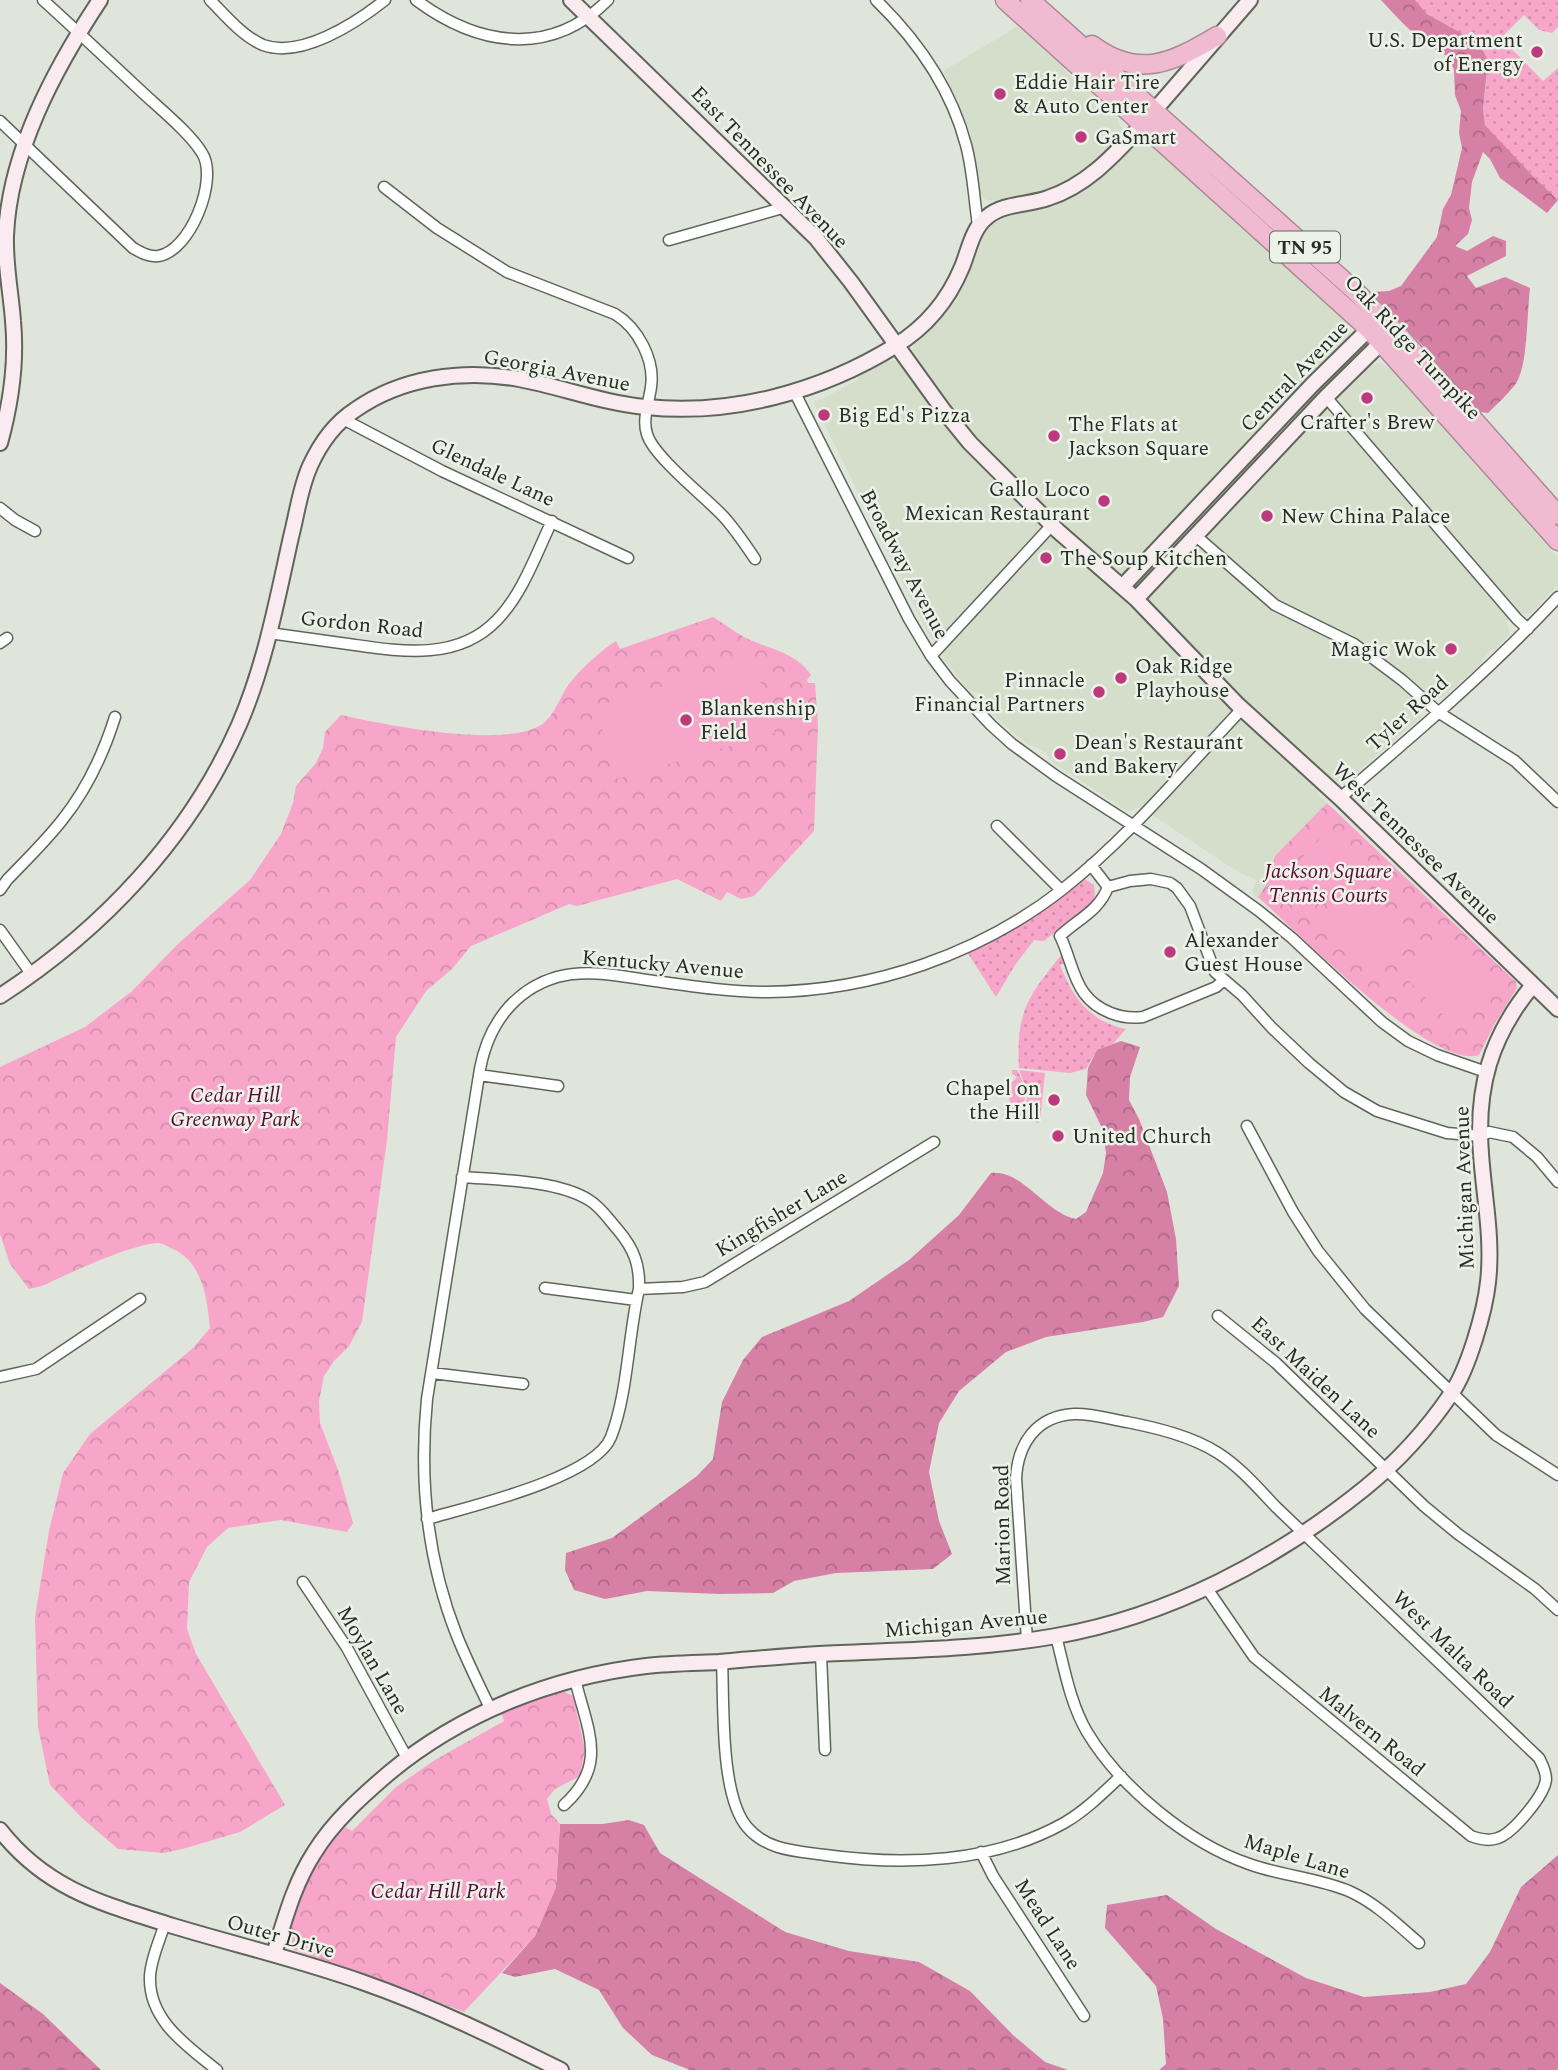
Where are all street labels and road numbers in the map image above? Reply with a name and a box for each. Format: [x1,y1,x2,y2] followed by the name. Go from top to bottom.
[683,79,856,257] street label: East Tennessee Avenue
[1270,232,1340,262] road number: TN 95
[1336,268,1488,428] street label: Oak Ridge Turnpike
[1233,314,1356,440] street label: Central Avenue
[481,341,633,401] street label: Georgia Avenue
[425,430,560,516] street label: Glendale Lane
[851,484,957,645] street label: Broadway Avenue
[299,603,425,647] street label: Gordon Road
[1359,668,1456,760] street label: Tyler Road
[1324,755,1506,933] street label: West Tennessee Avenue
[580,942,745,988] street label: Kentucky Avenue
[1446,1106,1484,1270] street label: Michigan Avenue
[709,1162,854,1266] street label: Kingfisher Lane
[1243,1309,1388,1447] street label: East Maiden Lane
[986,1464,1020,1586] street label: Marion Road
[1384,1583,1520,1716] street label: West Malta Road
[328,1600,416,1721] street label: Moylan Lane
[883,1601,1049,1647] street label: Michigan Avenue
[1311,1678,1432,1785] street label: Malvern Road
[1240,1826,1354,1888] street label: Maple Lane
[1006,1872,1089,1977] street label: Mead Lane
[223,1906,339,1968] street label: Outer Drive

